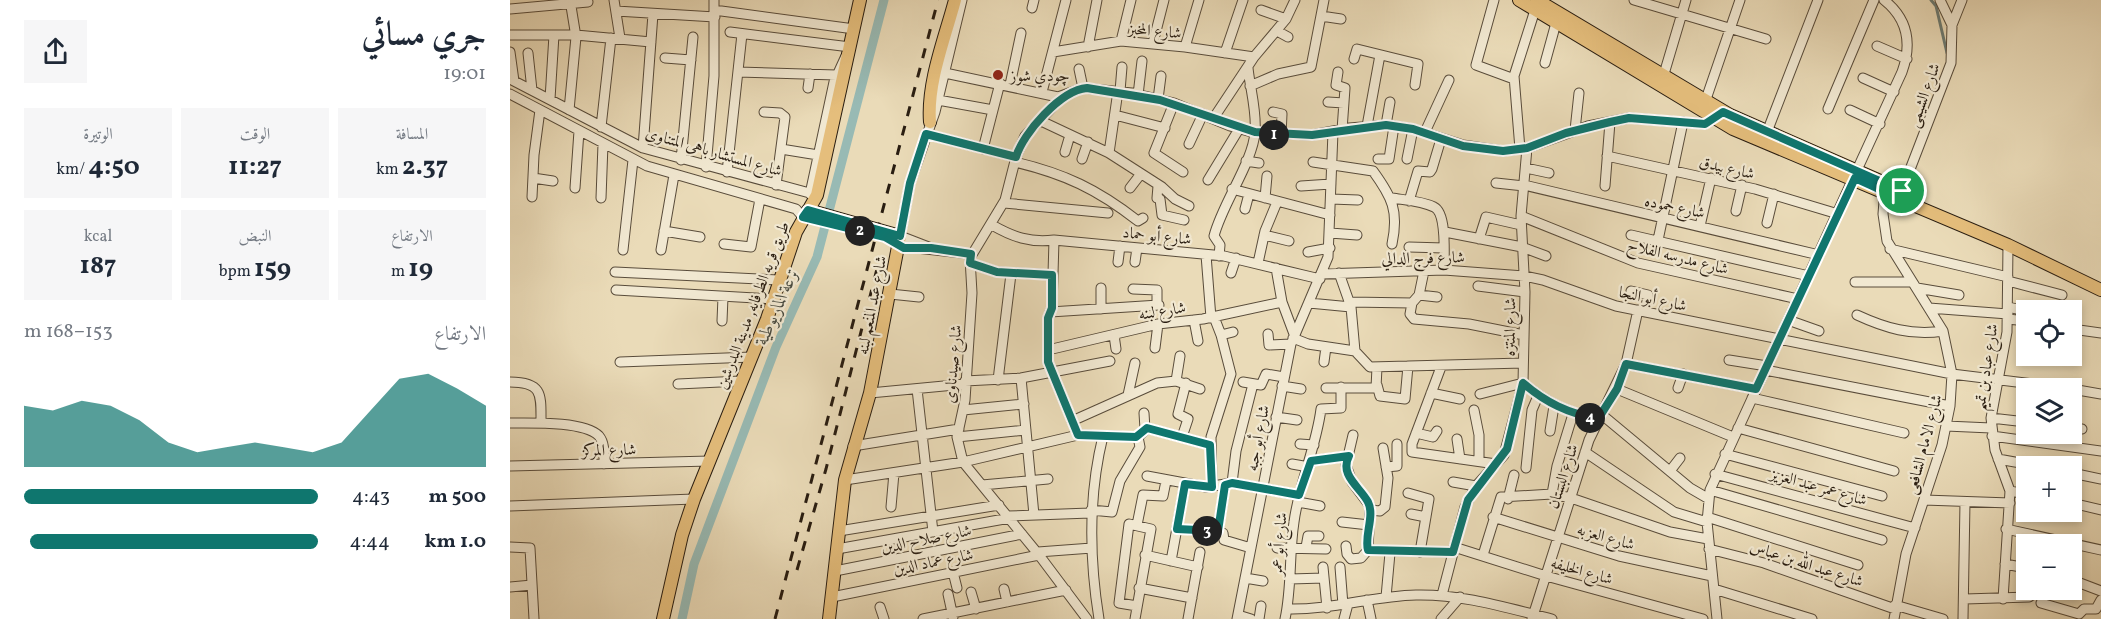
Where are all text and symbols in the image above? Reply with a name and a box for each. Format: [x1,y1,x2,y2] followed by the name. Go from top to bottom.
[362,14,486,60] text: جري مسائي
[1125,19,1182,46] street label: شارع المخبز
[24,20,87,83] button: share
[443,60,486,88] text: 19:01
[1903,60,1948,131] street label: شارع الشيمى
[1008,66,1070,88] place label: چودي شوز
[991,68,1005,82] marker: چودي شوز
[1259,120,1289,150] pin: 1
[642,123,784,184] street label: شارع المستشار باهى المتناوى
[83,124,113,146] text: الوتيرة
[240,124,270,146] text: الوقت
[396,124,428,146] text: المسافة
[1271,124,1277,146] text: 1
[88,149,140,185] text: 4:50
[228,149,282,185] text: 11:27
[402,149,448,185] text: 2.37
[1696,152,1756,187] street label: شارع بيدق
[56,159,88,181] text: /km
[376,159,402,181] text: km
[1876,165,1927,216] pin
[1885,174,1918,207] icon: arrive
[1642,191,1707,226] street label: شارع حموده
[845,216,875,246] pin: 2
[712,219,796,393] street label: طريق قريه الطرفايه, مدينة البدرشين
[856,220,864,242] text: 2
[1121,220,1192,253] street label: شارع أبو حماد
[84,226,112,248] text: kcal
[239,226,271,248] text: النبض
[391,226,433,248] text: الارتفاع
[1624,235,1730,283] street label: شارع مدرسه الفلاح
[1381,247,1465,273] street label: شارع فرج الدالي
[79,248,117,284] text: 187
[254,251,291,287] text: 159
[408,251,433,287] text: 19
[853,254,896,357] street label: شارع عبد المنعم لبنه
[219,261,254,283] text: bpm
[391,261,408,283] text: m
[749,264,807,351] water label: ترعة الماريوطية
[1616,280,1689,319] street label: شارع أبو النجا
[1137,297,1188,328] street label: شارع لبنه
[1499,297,1524,357] street label: شارع المنتزه
[2016,300,2082,600] map controls
[2016,300,2082,366] button: locate
[24,318,113,346] text: 153–168 m
[434,321,486,349] text: الارتفاع
[1969,322,2009,413] street label: شارع عباد بن تميم
[940,324,969,405] street label: شارع صيدناوى
[2016,378,2082,444] button: layers
[1901,392,1951,498] street label: شارع الامام الشافعى
[1240,403,1277,474] street label: شارع أبو جبه
[1575,403,1605,433] pin: 4
[1585,407,1595,429] text: 4
[580,440,636,464] street label: شارع المركز
[1543,441,1586,512] street label: شارع البستان
[2016,456,2082,522] button: +
[1765,463,1869,513] street label: شارع عمر عبد العزيز
[352,483,390,511] text: 4:43
[428,483,486,511] text: 500 m
[1264,512,1295,579] street label: شارع أبو عمر
[1192,516,1222,546] pin: 3
[1574,519,1637,558] street label: شارع العزبه
[879,520,974,561] street label: شارع صلاح الدين
[1203,520,1211,542] text: 3
[349,528,390,556] text: 4:44
[424,528,486,556] text: 1.0 km
[1747,533,1867,595] street label: شارع عبد الله بن عباس
[2016,534,2082,600] button: −
[891,544,976,582] street label: شارع عماد الدين
[1548,553,1615,592] street label: شارع الخليفه

